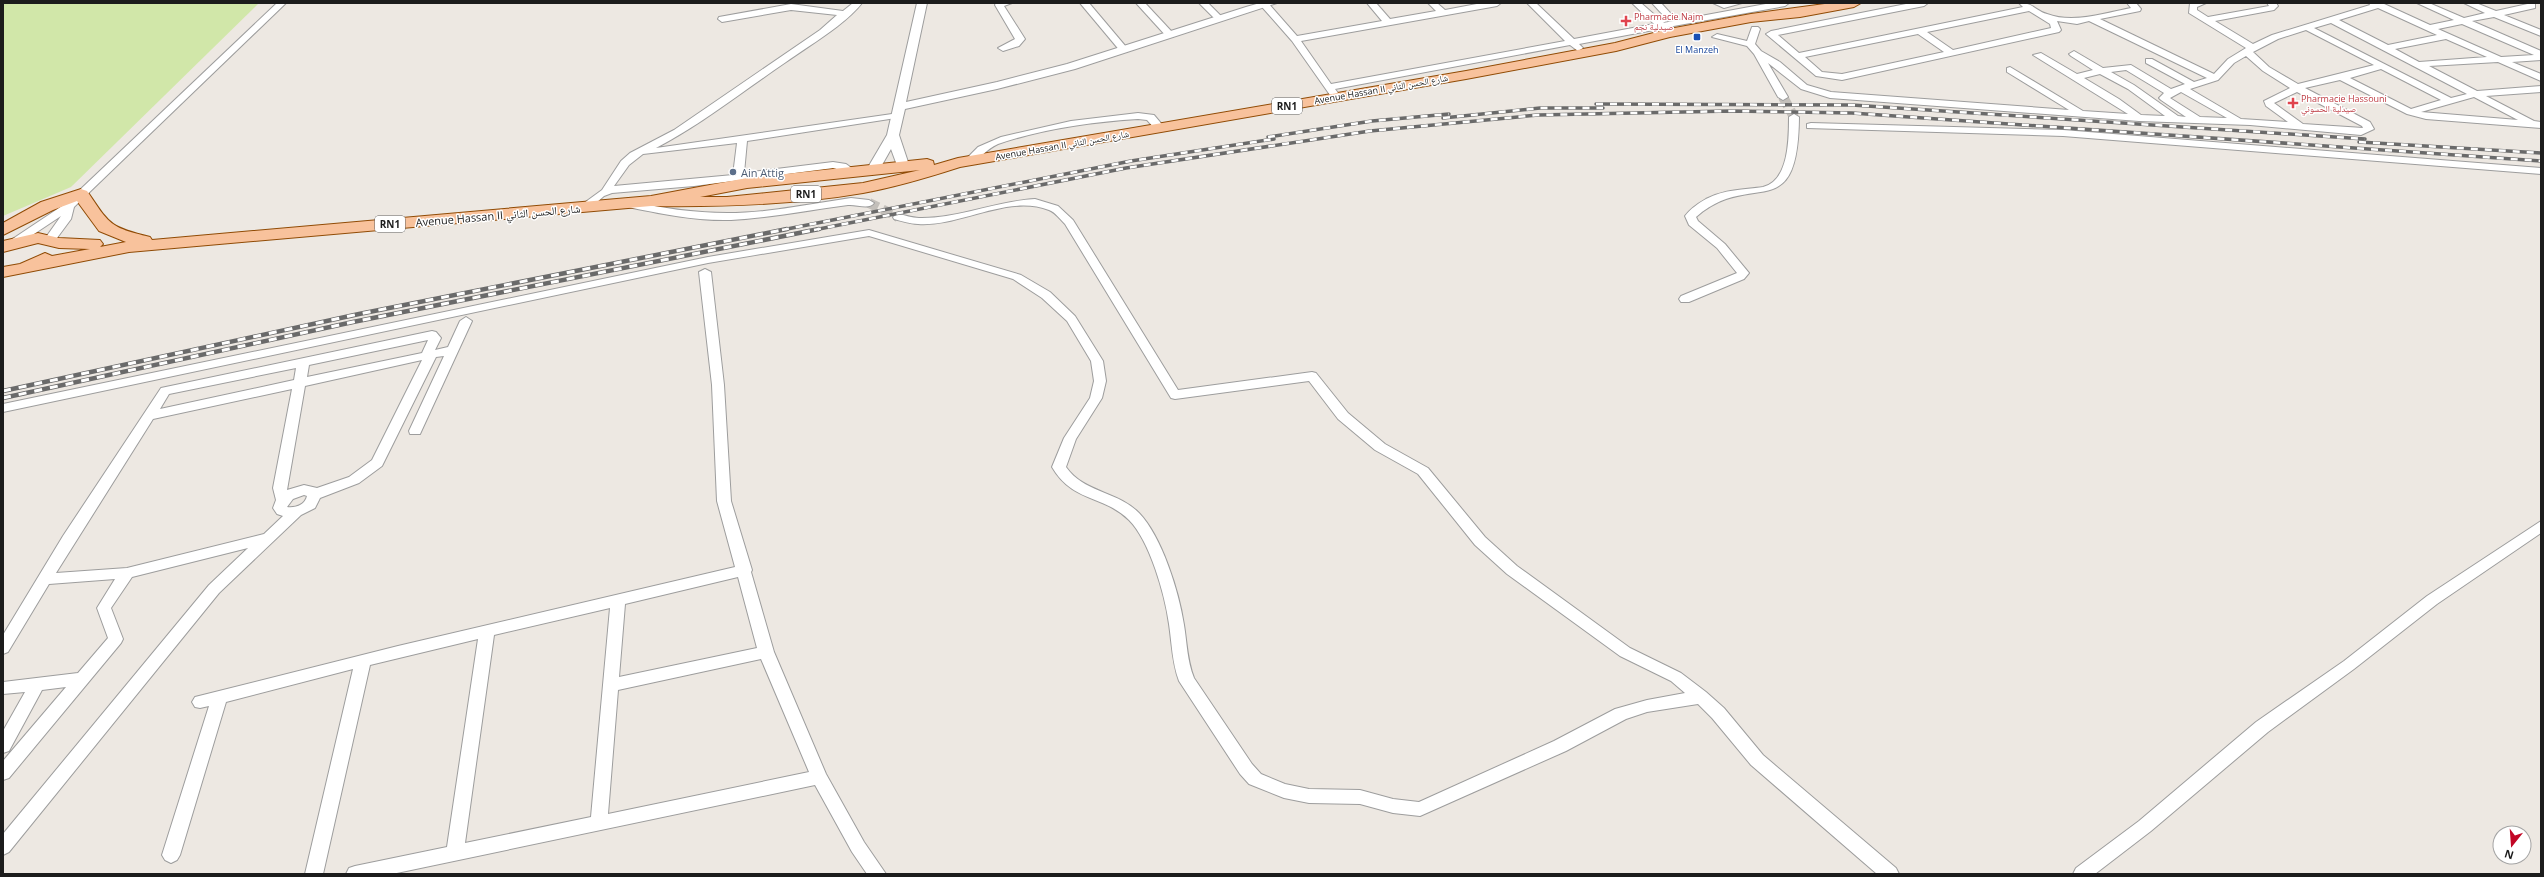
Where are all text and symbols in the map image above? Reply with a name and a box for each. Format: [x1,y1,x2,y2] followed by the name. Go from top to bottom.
[1634,10,1703,33] place label: Pharmacie Najm صيدلية نجم
[1621,16,1631,26] marker: Pharmacie Najm صيدلية نجم
[1692,32,1702,42] marker: El Manzeh
[1675,43,1719,56] place label: El Manzeh
[1313,71,1449,108] street label: Avenue Hassan II شارع الحسن الثاني
[2301,92,2387,116] place label: Pharmacie Hassouni صيدلية الحسوني
[1272,98,1302,114] road number: RN1
[2288,98,2298,108] marker: Pharmacie Hassouni صيدلية الحسوني
[994,127,1130,164] street label: Avenue Hassan II شارع الحسن الثاني
[741,165,784,180] place label: Ain Attig
[728,167,738,177] marker: Ain Attig
[791,186,821,202] road number: RN1
[415,200,581,231] street label: Avenue Hassan II شارع الحسن الثاني
[375,216,405,232] road number: RN1
[2492,825,2532,865] north arrow
[2502,847,2515,864] text: N

